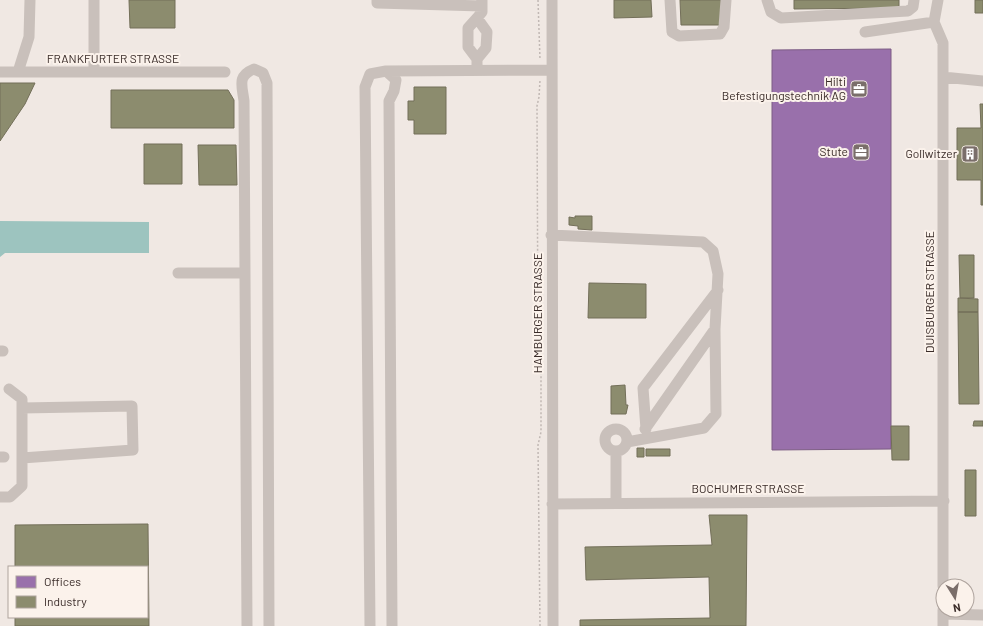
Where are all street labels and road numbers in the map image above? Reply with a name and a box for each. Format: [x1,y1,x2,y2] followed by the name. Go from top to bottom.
[47,51,179,65] street label: FRANKFURTER STRASSE
[922,231,936,353] street label: DUISBURGER STRASSE
[530,253,544,373] street label: HAMBURGER STRASSE
[692,481,804,495] street label: BOCHUMER STRASSE

